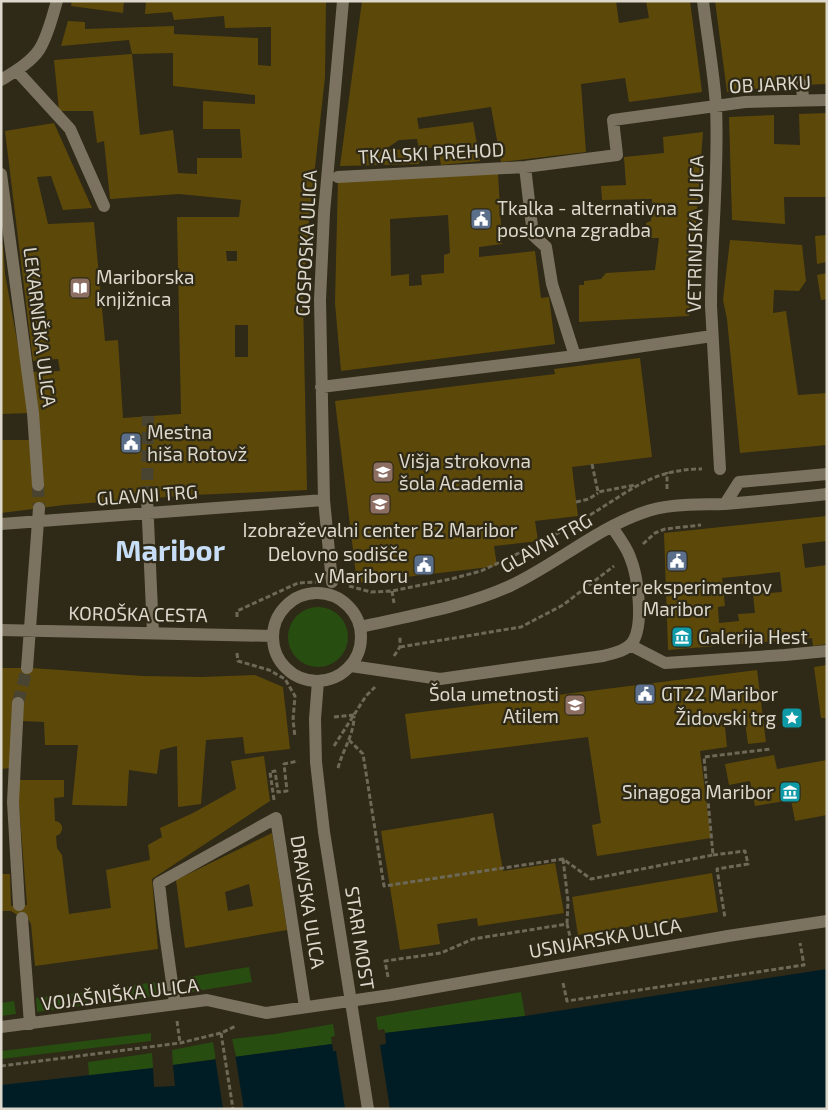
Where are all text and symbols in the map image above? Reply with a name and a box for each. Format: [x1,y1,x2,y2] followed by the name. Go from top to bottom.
[728,70,812,97] street label: OB JARKU
[357,137,505,168] street label: TKALSKI PREHOD
[682,155,707,313] street label: VETRINJSKA ULICA
[290,169,321,317] street label: GOSPOSKA ULICA
[497,196,677,241] place label: Tkalka - alternativna poslovna zgradba
[469,207,493,231] public building icon: Tkalka - alternativna poslovna zgradba
[19,246,62,408] street label: LEKARNIŠKA ULICA
[96,265,194,310] place label: Mariborska knjižnica
[68,276,92,300] library icon: Mariborska knjižnica
[147,420,247,465] place label: Mestna hiša Rotovž
[119,431,143,455] public building icon: Mestna hiša Rotovž
[399,449,531,494] place label: Višja strokovna šola Academia
[371,460,395,484] school or university icon: Višja strokovna šola Academia
[96,479,198,510] street label: GLAVNI TRG
[368,492,392,516] school or university icon: Izobraževalni center B2 Maribor
[496,508,596,577] street label: GLAVNI TRG
[243,518,518,541] place label: Izobraževalni center B2 Maribor
[115,532,226,567] district label: Maribor
[268,542,408,587] place label: Delovno sodišče v Mariboru
[665,549,689,573] public building icon: Center eksperimentov Maribor
[412,553,436,577] public building icon: Delovno sodišče v Mariboru
[582,575,772,620] place label: Center eksperimentov Maribor
[68,601,208,626] street label: KOROŠKA CESTA
[670,625,694,649] museum icon: Galerija Hest
[698,625,808,648] place label: Galerija Hest
[429,682,559,727] place label: Šola umetnosti Atilem
[633,682,657,706] public building icon: GT22 Maribor
[661,682,779,705] place label: GT22 Maribor
[563,693,587,717] school or university icon: Šola umetnosti Atilem
[676,706,776,729] place label: Židovski trg
[780,706,804,730] place icon: Židovski trg
[622,780,774,803] place label: Sinagoga Maribor
[778,780,802,804] museum icon: Sinagoga Maribor
[287,834,330,970] street label: DRAVSKA ULICA
[341,885,380,991] street label: STARI MOST
[527,913,683,962] street label: USNJARSKA ULICA
[40,972,200,1015] street label: VOJAŠNIŠKA ULICA

